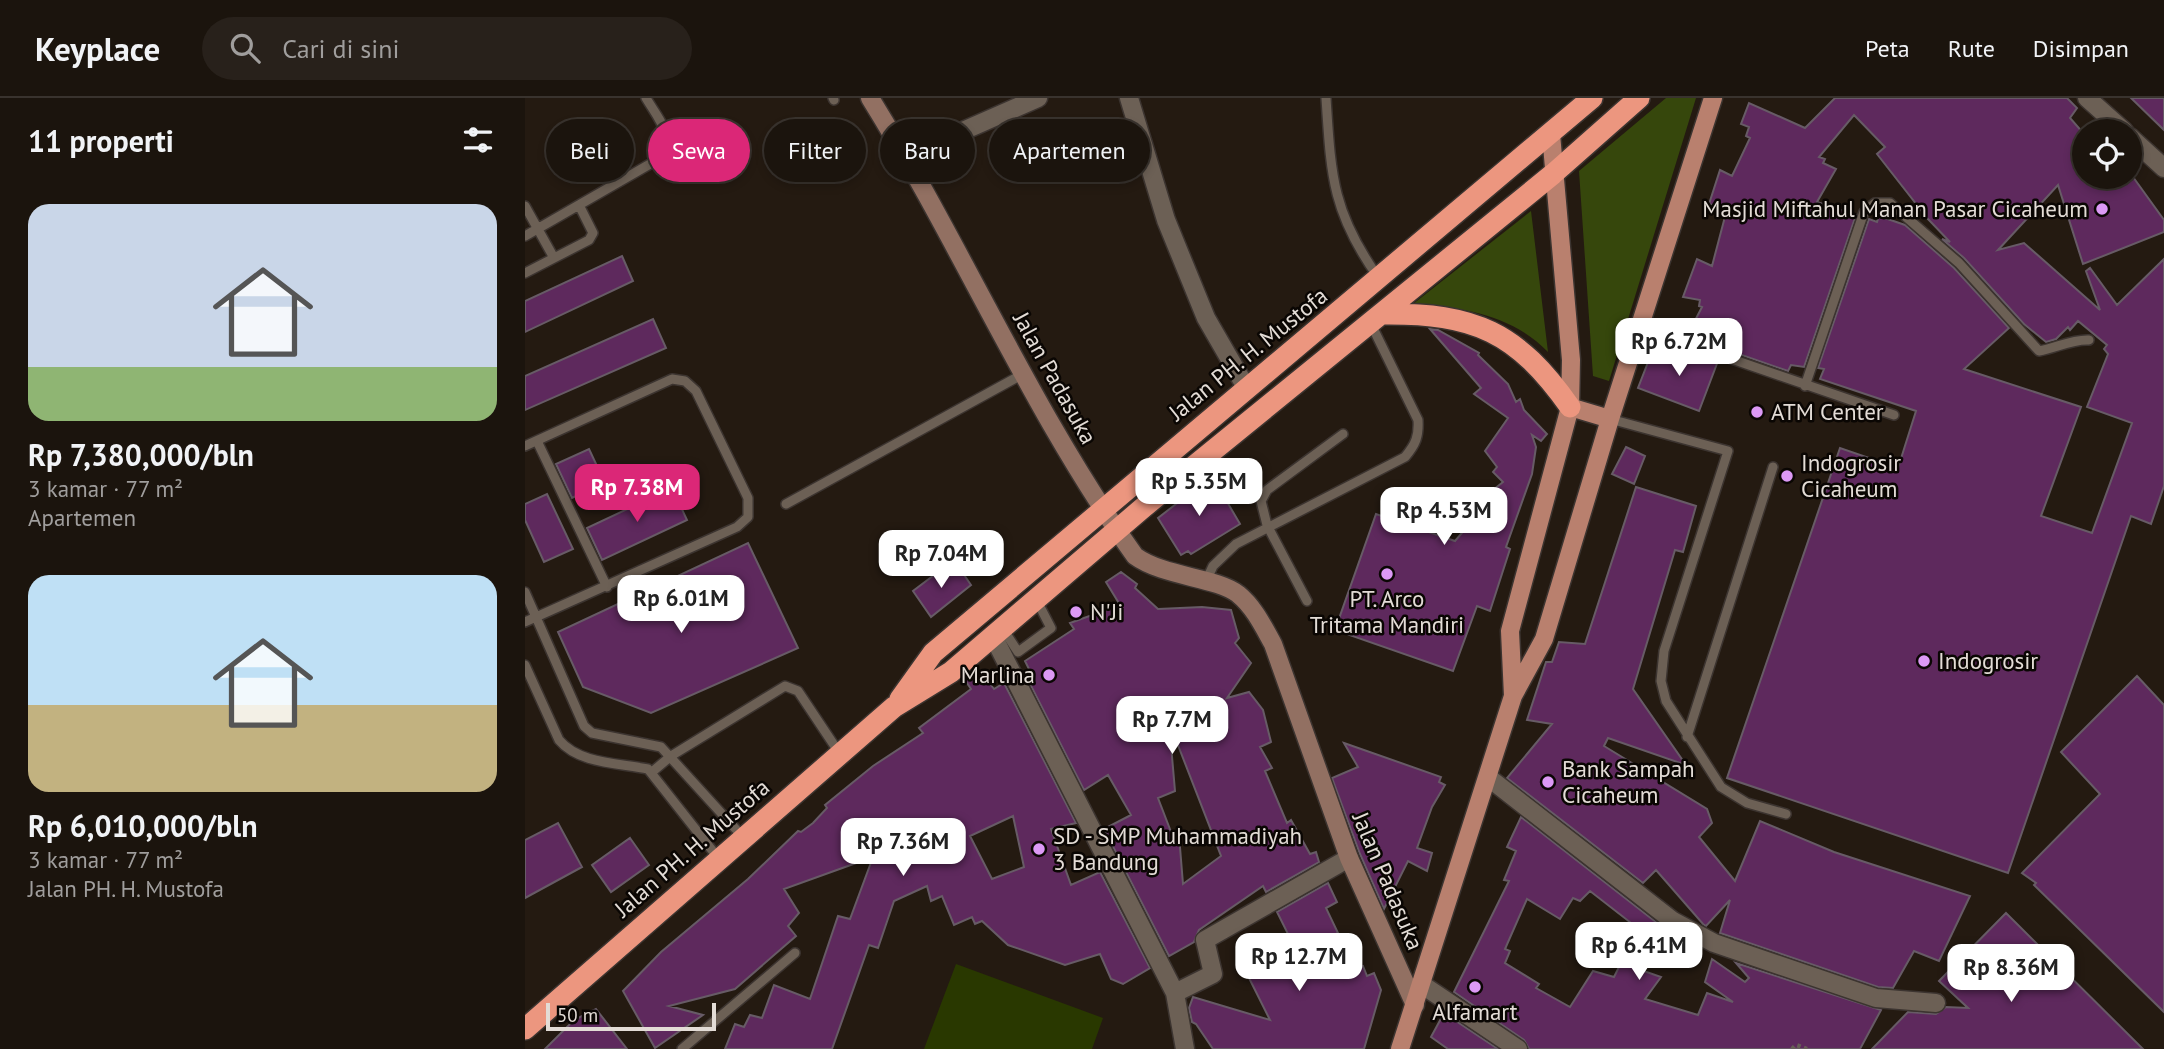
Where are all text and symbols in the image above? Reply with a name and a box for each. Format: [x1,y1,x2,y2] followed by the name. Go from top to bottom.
[202,17,692,80] search box
[35,27,160,70] text: Keyplace
[226,29,264,67] icon: search
[282,32,399,65] text: Cari di sini
[1865,33,1910,64] text: Peta
[1948,33,1995,64] text: Rute
[2033,33,2129,64] text: Disimpan
[546,119,634,182] chip: Beli
[648,119,750,182] chip: Sewa
[764,119,866,182] chip: Filter
[880,119,975,182] chip: Baru
[989,119,1150,182] chip: Apartemen
[2072,119,2142,189] map controls
[2072,119,2142,189] button: locate
[28,121,174,160] text: 11 properti
[459,121,497,159] icon: filters
[1702,194,2088,223] place label: Masjid Miftahul Manan Pasar Cicaheum
[2094,201,2110,217] marker: Masjid Miftahul Manan Pasar Cicaheum
[200,249,326,375] icon: home
[1162,281,1333,427] street label: Jalan PH. H. Mustofa
[1007,306,1104,449] street label: Jalan Padasuka
[1607,318,1751,378] pin: Rp 6.72M
[1631,326,1727,355] text: Rp 6.72M
[1771,397,1884,426] place label: ATM Center
[1749,404,1765,420] marker: ATM Center
[28,435,254,474] text: Rp 7,380,000/bln
[1801,448,1901,503] place label: Indogrosir Cicaheum
[1127,458,1271,518] pin: Rp 5.35M
[565,464,709,524] pin: Rp 7.38M
[1151,466,1247,495] text: Rp 5.35M
[1779,468,1795,484] marker: Indogrosir Cicaheum
[591,472,683,501] text: Rp 7.38M
[28,474,183,503] text: 3 kamar · 77 m²
[1372,488,1516,547] pin: Rp 4.53M
[1396,495,1492,524] text: Rp 4.53M
[28,503,136,532] text: Apartemen
[869,531,1013,590] pin: Rp 7.04M
[895,538,987,567] text: Rp 7.04M
[1379,566,1395,582] marker: PT. Arco Tritama Mandiri
[609,575,753,635] pin: Rp 6.01M
[633,583,729,612] text: Rp 6.01M
[1310,584,1464,639] place label: PT. Arco Tritama Mandiri
[1090,597,1123,626] place label: N'Ji
[1068,604,1084,620] marker: N'Ji
[200,620,326,746] icon: home
[1938,646,2038,675] place label: Indogrosir
[1916,653,1932,669] marker: Indogrosir
[961,660,1035,689] place label: Marlina
[1041,667,1057,683] marker: Marlina
[1107,696,1237,756] pin: Rp 7.7M
[1132,704,1212,733] text: Rp 7.7M
[1562,754,1695,809] place label: Bank Sampah Cicaheum
[607,772,775,923] street label: Jalan PH. H. Mustofa
[1540,774,1556,790] marker: Bank Sampah Cicaheum
[28,806,258,845] text: Rp 6,010,000/bln
[1346,807,1430,954] street label: Jalan Padasuka
[831,818,975,878] pin: Rp 7.36M
[1053,821,1302,876] place label: SD - SMP Muhammadiyah 3 Bandung
[857,826,949,855] text: Rp 7.36M
[1031,841,1047,857] marker: SD - SMP Muhammadiyah 3 Bandung
[28,845,183,874] text: 3 kamar · 77 m²
[28,874,224,903] text: Jalan PH. H. Mustofa
[1567,922,1711,982] pin: Rp 6.41M
[1591,930,1687,959] text: Rp 6.41M
[1227,934,1371,993] pin: Rp 12.7M
[1251,941,1347,970] text: Rp 12.7M
[1939,944,2083,1004] pin: Rp 8.36M
[1963,952,2059,981] text: Rp 8.36M
[1467,979,1483,995] marker: Alfamart
[1432,997,1518,1026] place label: Alfamart
[546,1000,716,1032] scale bar
[557,1003,598,1027] text: 50 m

